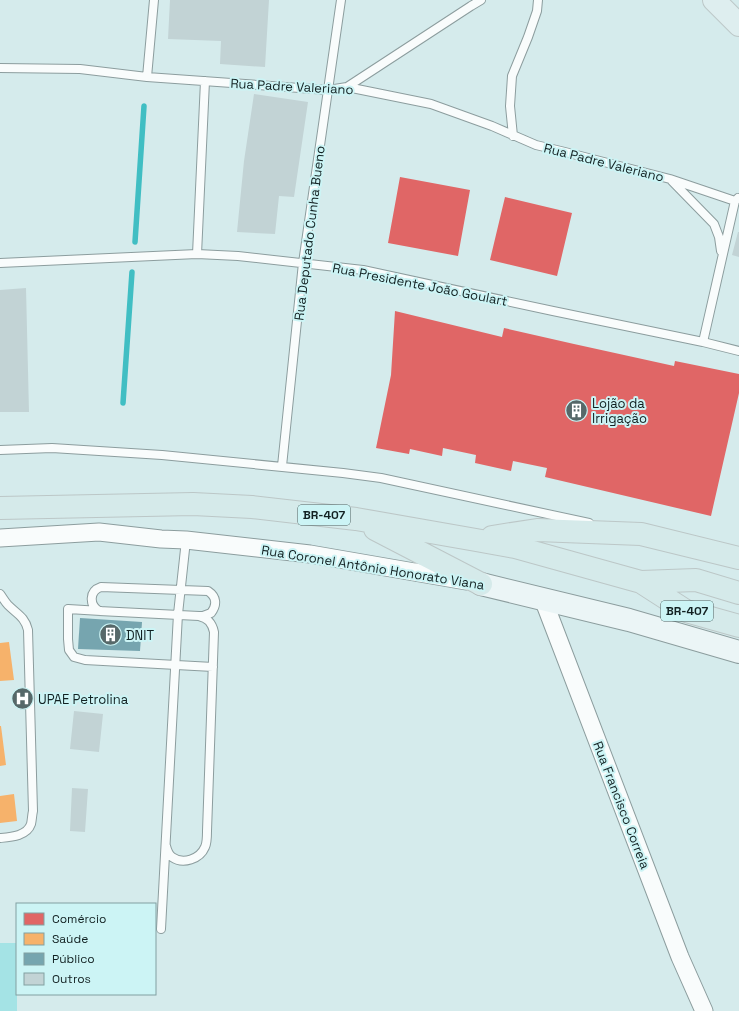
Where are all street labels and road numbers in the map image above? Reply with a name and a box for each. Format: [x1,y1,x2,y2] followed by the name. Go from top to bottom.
[230,75,354,98] street label: Rua Padre Valeriano
[542,139,666,186] street label: Rua Padre Valeriano
[290,145,329,321] street label: Rua Deputado Cunha Bueno
[331,259,509,310] street label: Rua Presidente João Goulart
[298,505,350,525] road number: BR-407
[260,541,486,594] street label: Rua Coronel Antônio Honorato Viana
[661,601,713,621] road number: BR-407
[589,739,654,872] street label: Rua Francisco Correia

